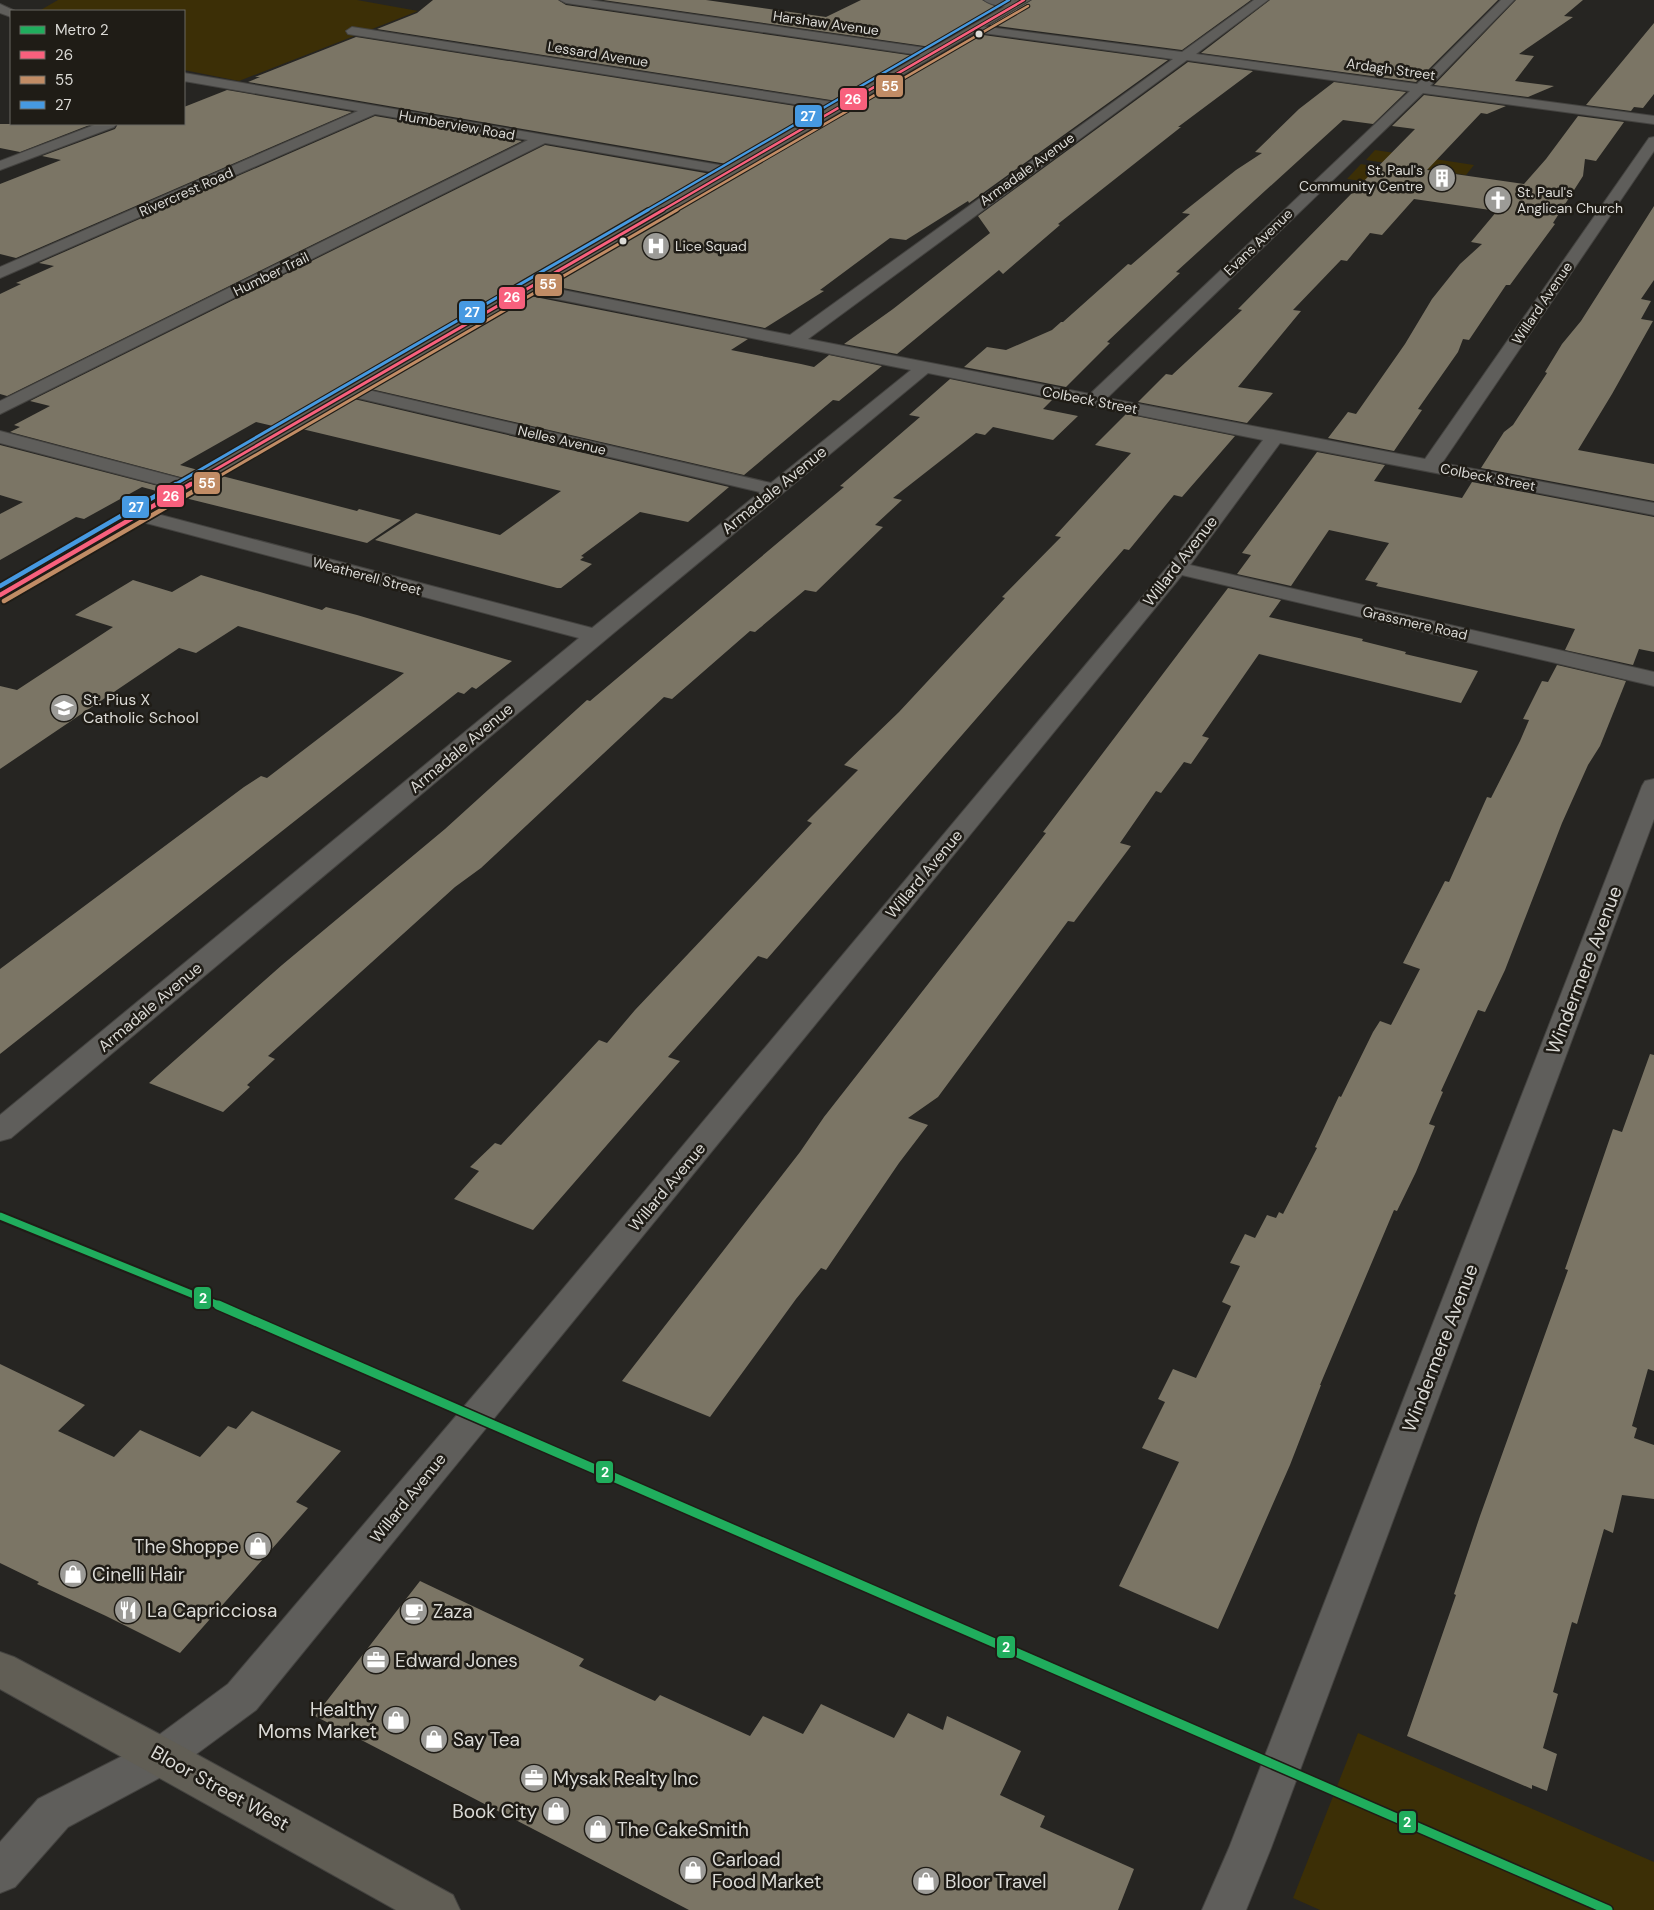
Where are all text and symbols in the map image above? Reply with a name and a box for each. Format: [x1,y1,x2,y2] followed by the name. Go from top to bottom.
[772,7,880,39] street label: Harshaw Avenue
[10,10,185,125] legend
[55,20,109,40] text: Metro 2
[974,29,984,39] unlabelled marker
[546,37,650,71] street label: Lessard Avenue
[55,45,73,65] text: 26
[1345,54,1437,84] street label: Ardagh Street
[55,70,73,90] text: 55
[875,74,904,98] line badge: 55
[881,77,899,95] text: 55
[839,87,868,111] line badge: 26
[845,90,862,108] text: 26
[55,95,71,115] text: 27
[794,104,823,128] line badge: 27
[398,106,516,144] street label: Humberview Road
[800,107,816,125] text: 27
[976,128,1078,210] street label: Armadale Avenue
[1299,161,1423,195] place label: St. Paul's Community Centre
[136,163,236,221] street label: Rivercrest Road
[1427,163,1457,193] building icon: St. Paul's Community Centre
[1517,183,1623,217] place label: St. Paul's Anglican Church
[1483,185,1513,215] church icon: St. Paul's Anglican Church
[1220,205,1296,279] street label: Evans Avenue
[641,231,671,261] hospital icon: Lice Squad
[618,236,628,246] unlabelled marker
[675,237,747,255] place label: Lice Squad
[230,248,312,300] street label: Humber Trail
[1508,258,1576,348] street label: Willard Avenue
[534,273,563,297] line badge: 55
[539,275,557,293] text: 55
[498,286,526,310] line badge: 26
[504,288,521,306] text: 26
[458,300,486,324] line badge: 27
[464,303,480,321] text: 27
[1041,382,1139,418] street label: Colbeck Street
[516,421,608,459] street label: Nelles Avenue
[717,441,831,539] street label: Armadale Avenue
[1439,459,1537,495] street label: Colbeck Street
[193,471,221,495] line badge: 55
[198,474,216,492] text: 55
[156,484,185,508] line badge: 26
[163,487,180,505] text: 26
[121,495,150,519] line badge: 27
[128,498,144,516] text: 27
[1138,511,1222,611] street label: Willard Avenue
[310,553,424,599] street label: Weatherell Street
[1361,602,1469,644] street label: Grassmere Road
[83,689,199,728] place label: St. Pius X Catholic School
[49,693,79,723] school or university icon: St. Pius X Catholic School
[405,698,517,798] street label: Armadale Avenue
[881,825,967,923] street label: Willard Avenue
[1540,882,1628,1058] street label: Windermere Avenue
[94,957,206,1057] street label: Armadale Avenue
[624,1138,710,1236] street label: Willard Avenue
[1396,1260,1484,1436] street label: Windermere Avenue
[193,1286,212,1310] line badge: 2
[199,1289,207,1307] text: 2
[365,1449,451,1547] street label: Willard Avenue
[595,1460,614,1484] line badge: 2
[601,1463,609,1481] text: 2
[243,1531,273,1561] shop icon: The Shoppe
[134,1534,239,1559] place label: The Shoppe
[58,1559,88,1589] shop icon: Cinelli Hair
[92,1562,185,1587] place label: Cinelli Hair
[113,1595,143,1625] restaurant icon: La Capricciosa
[399,1596,429,1626] cafe icon: Zaza
[147,1598,277,1623] place label: La Capricciosa
[433,1599,473,1624] place label: Zaza
[996,1635,1016,1659] line badge: 2
[1002,1638,1010,1656] text: 2
[361,1645,391,1675] office icon: Edward Jones
[395,1648,518,1673] place label: Edward Jones
[258,1697,377,1744] place label: Healthy Moms Market
[381,1705,411,1735] shop icon: Healthy Moms Market
[419,1724,449,1754] shop icon: Say Tea
[453,1727,520,1752] place label: Say Tea
[147,1740,293,1836] street label: Bloor Street West
[519,1763,549,1793] office icon: Mysak Realty Inc
[553,1766,699,1791] place label: Mysak Realty Inc
[541,1796,571,1826] shop icon: Book City
[452,1799,537,1824] place label: Book City
[1398,1810,1417,1834] line badge: 2
[1403,1813,1411,1831] text: 2
[583,1814,613,1844] shop icon: The CakeSmith
[617,1817,749,1842] place label: The CakeSmith
[712,1847,821,1894] place label: Carload Food Market
[678,1855,708,1885] shop icon: Carload Food Market
[911,1866,941,1896] shop icon: Bloor Travel
[945,1869,1046,1894] place label: Bloor Travel

